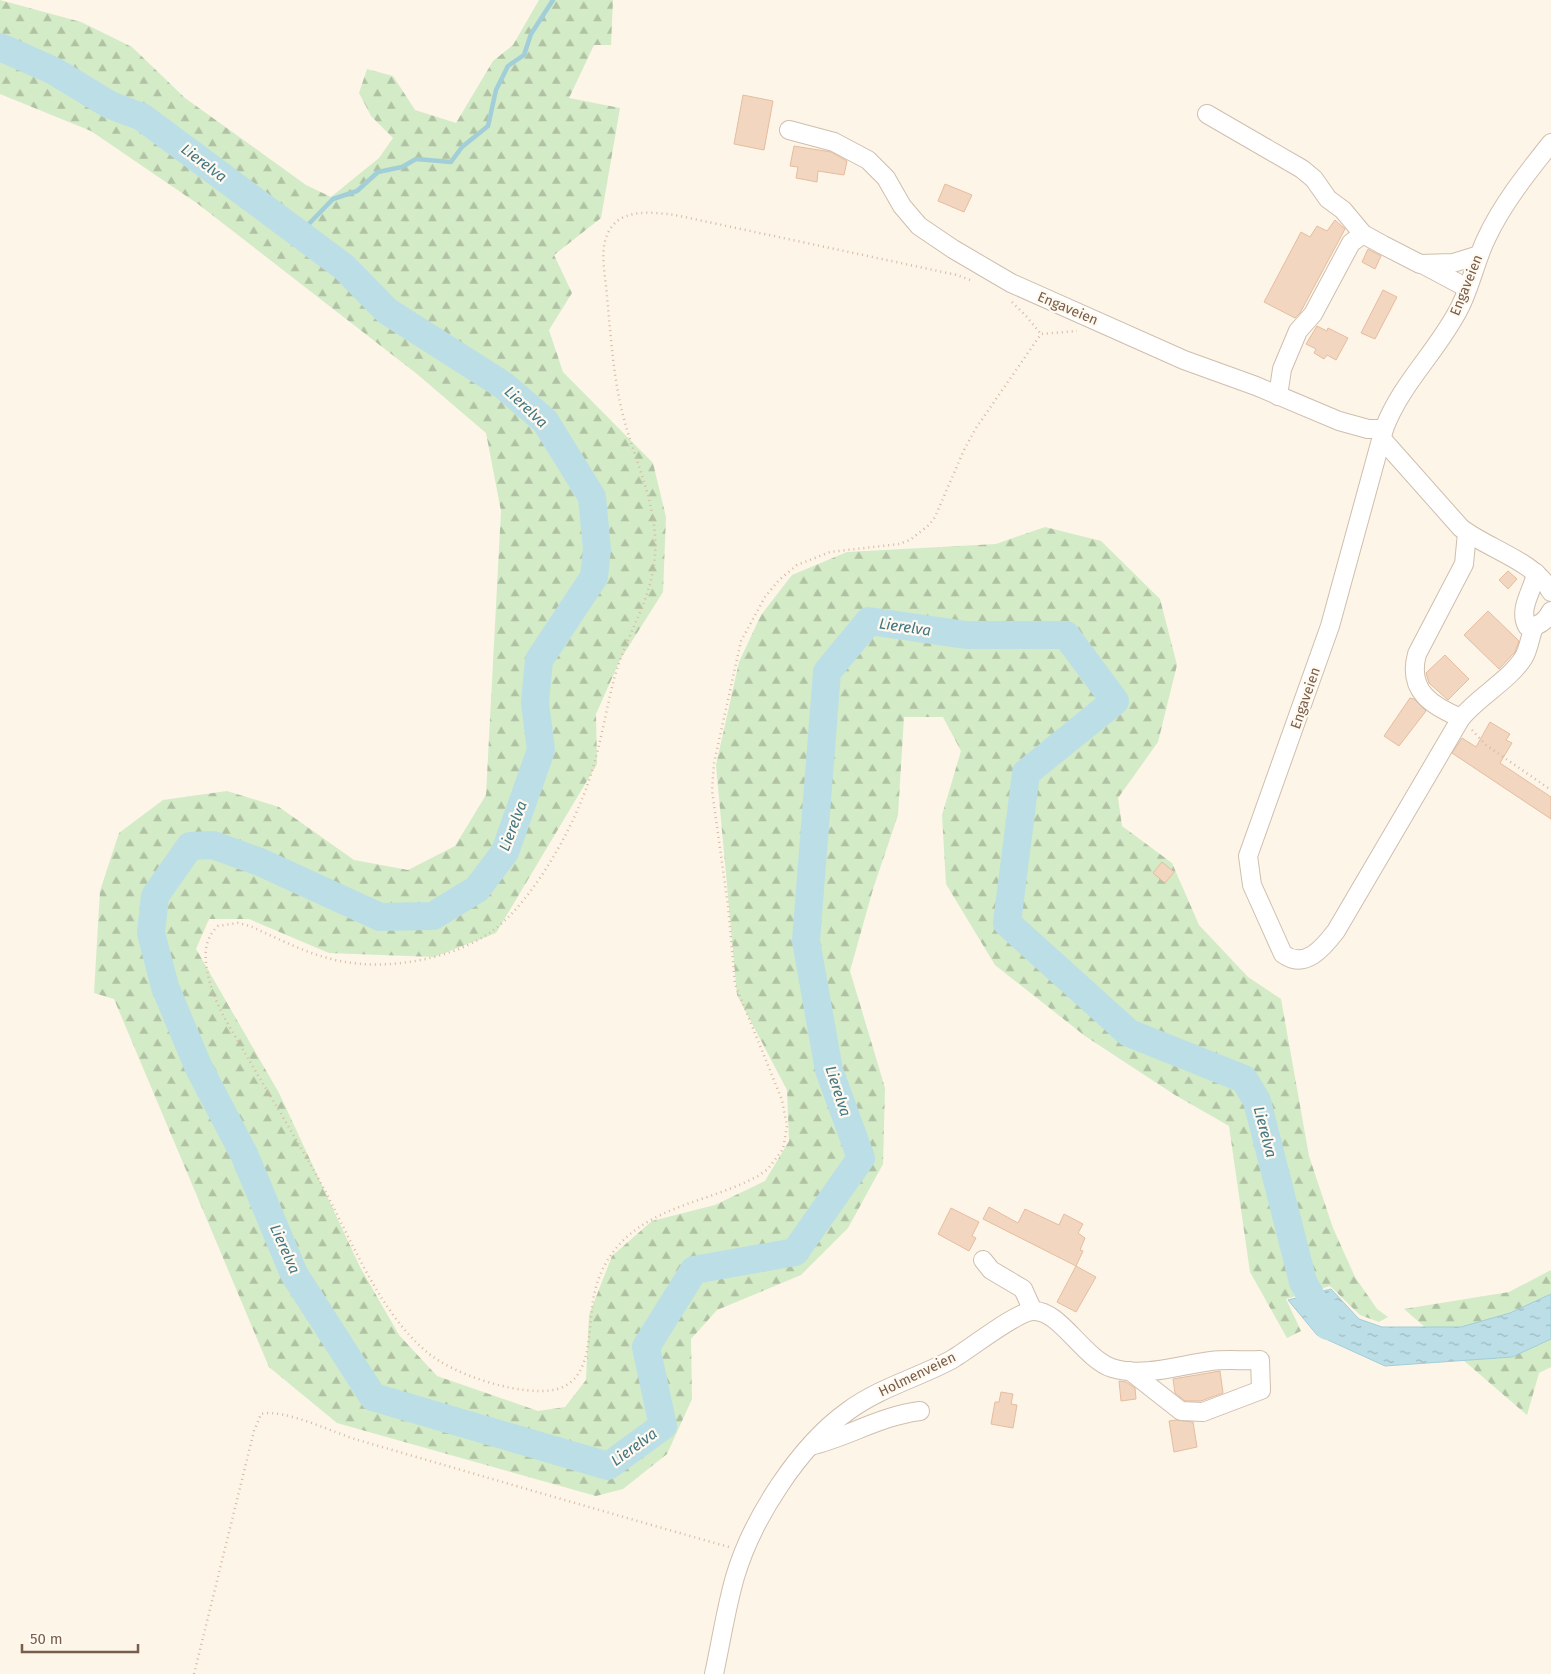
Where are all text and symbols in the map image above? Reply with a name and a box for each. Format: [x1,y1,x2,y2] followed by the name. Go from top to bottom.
[178,140,230,186] water label: Lierelva
[1447,252,1486,318] street label: Engaveien
[1035,288,1101,329] street label: Engaveien
[501,383,551,431] water label: Lierelva
[878,614,932,640] water label: Lierelva
[1287,665,1324,731] street label: Engaveien
[495,798,531,854] water label: Lierelva
[821,1063,855,1119] water label: Lierelva
[1250,1104,1280,1160] water label: Lierelva
[266,1221,304,1277] water label: Lierelva
[876,1348,959,1400] street label: Holmenveien
[608,1424,660,1470] water label: Lierelva
[22,1622,139,1654] scale bar
[30,1630,63,1648] text: 50 m

